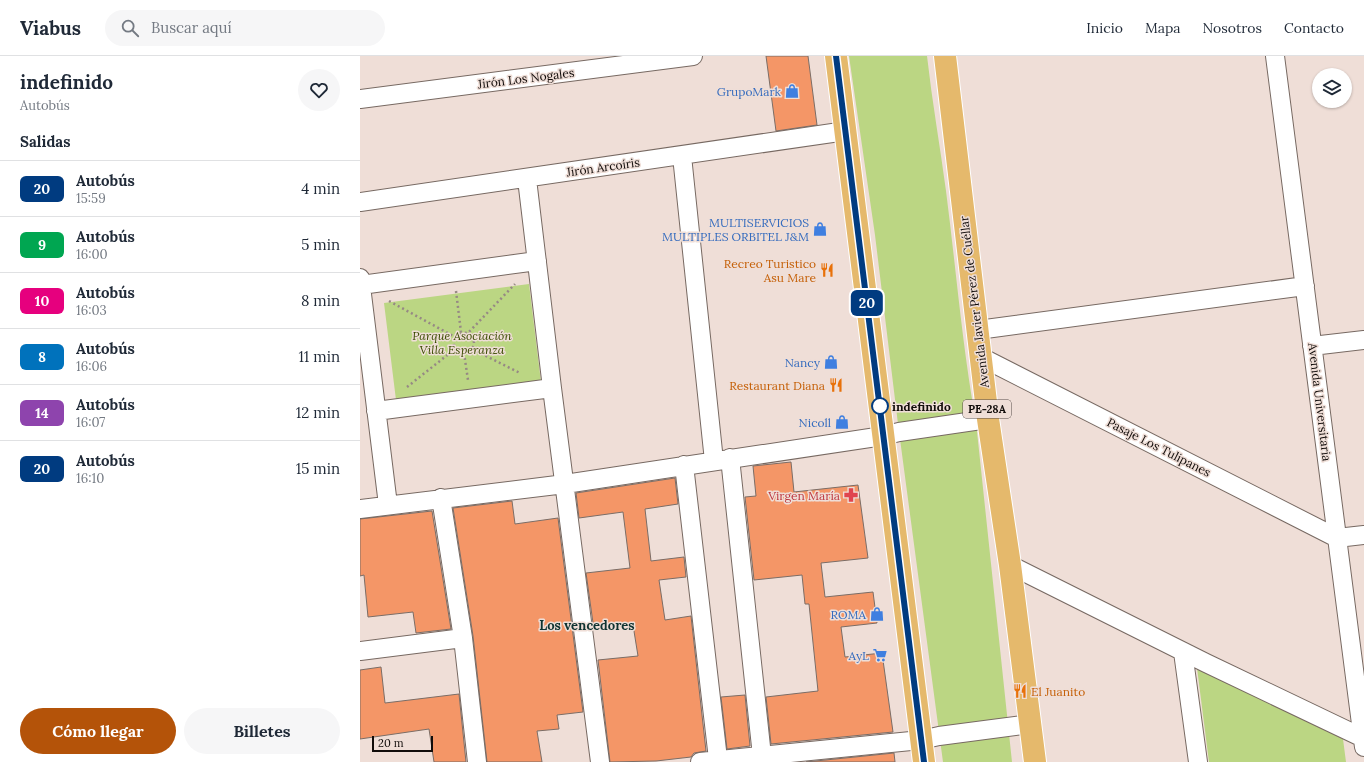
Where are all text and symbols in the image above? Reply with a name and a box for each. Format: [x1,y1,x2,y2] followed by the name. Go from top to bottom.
[105,10,385,46] search box
[20,16,81,40] text: Viabus
[119,17,141,39] icon: search
[151,18,232,37] text: Buscar aquí
[1086,19,1123,37] text: Inicio
[1145,19,1181,37] text: Mapa
[1203,19,1262,37] text: Nosotros
[1284,19,1344,37] text: Contacto
[476,65,576,91] street label: Jirón Los Nogales
[1312,68,1352,108] map controls
[1312,68,1352,108] button: layers
[298,69,340,111] button: heart
[20,70,113,94] text: indefinido
[784,83,800,99] shop icon: GrupoMark
[717,84,782,99] place label: GrupoMark
[20,97,70,114] text: Autobús
[20,132,71,151] text: Salidas
[564,154,641,180] street label: Jirón Arcoíris
[76,171,135,190] text: Autobús
[301,179,340,198] text: 4 min
[34,180,50,198] text: 20
[76,190,106,207] text: 15:59
[956,214,992,390] street label: Avenida Javier Pérez de Cuéllar
[662,215,809,244] place label: MULTISERVICIOS MULTIPLES ORBITEL J&M
[812,221,828,237] shop icon: MULTISERVICIOS MULTIPLES ORBITEL J&M
[76,227,135,246] text: Autobús
[301,235,340,254] text: 5 min
[38,236,46,254] text: 9
[76,246,108,263] text: 16:00
[724,256,816,285] place label: Recreo Turistico Asu Mare
[819,262,835,278] restaurant icon: Recreo Turistico Asu Mare
[76,283,135,302] text: Autobús
[849,290,885,316] line badge: 20
[301,291,340,310] text: 8 min
[35,292,49,310] text: 10
[859,294,875,312] text: 20
[76,302,107,319] text: 16:03
[412,328,512,357] park label: Parque Asociación Villa Esperanza
[76,339,135,358] text: Autobús
[1305,341,1335,462] street label: Avenida Universitaria
[298,347,340,366] text: 11 min
[38,348,46,366] text: 8
[823,354,839,370] shop icon: Nancy
[785,355,821,370] place label: Nancy
[76,358,107,375] text: 16:06
[828,377,844,393] restaurant icon: Restaurant Diana
[729,378,825,393] place label: Restaurant Diana
[76,395,135,414] text: Autobús
[871,397,889,415] marker: indefinido
[892,399,951,414] place label: indefinido
[963,400,1011,418] road number: PE-28A
[296,403,340,422] text: 12 min
[35,404,49,422] text: 14
[76,414,105,431] text: 16:07
[834,414,850,430] shop icon: Nicoll
[1105,414,1214,480] street label: Pasaje Los Tulipanes
[799,415,831,430] place label: Nicoll
[76,451,135,470] text: Autobús
[296,459,340,478] text: 15 min
[34,460,50,478] text: 20
[76,470,104,487] text: 16:10
[843,487,859,503] pharmacy icon: Virgen María
[767,488,840,503] place label: Virgen María
[869,606,885,622] shop icon: ROMA
[830,607,866,622] place label: ROMA
[539,617,635,634] district label: Los vencedores
[872,647,888,663] supermarket icon: AyL
[848,648,869,663] place label: AyL
[1012,683,1028,699] restaurant icon: El Juanito
[1031,684,1085,699] place label: El Juanito
[20,708,176,754] button: Cómo llegar
[184,708,340,754] button: Billetes
[372,734,433,753] scale bar
[378,736,403,750] text: 20 m

